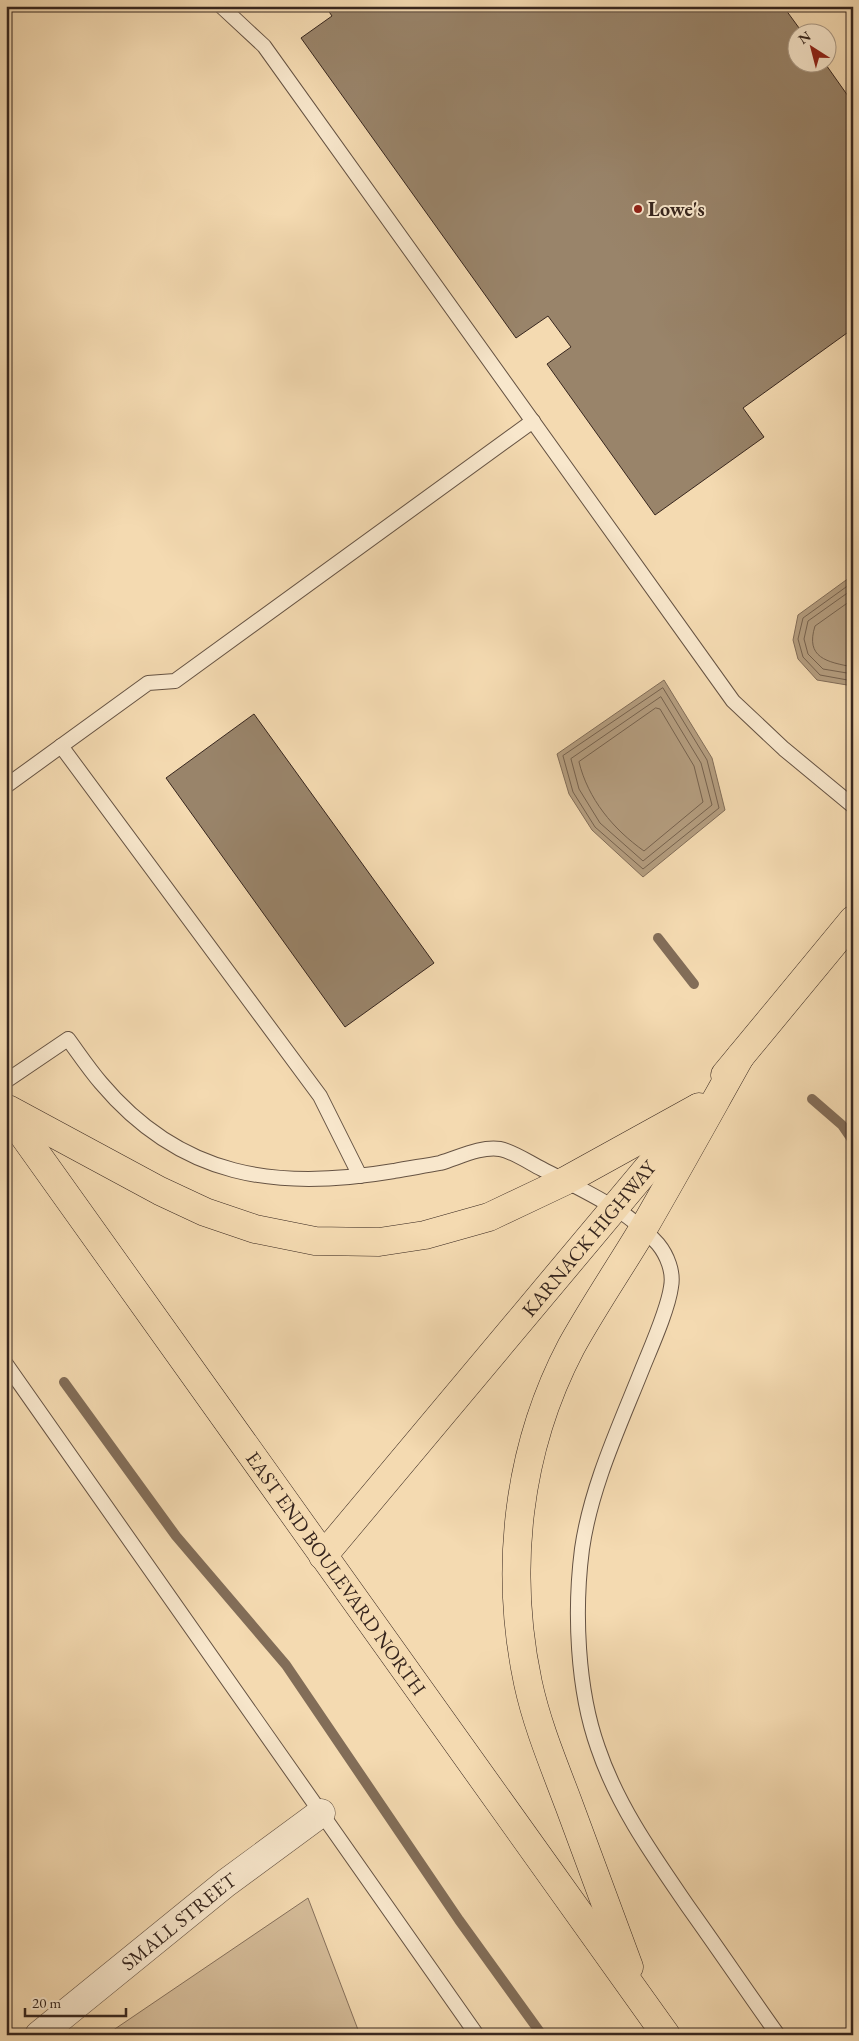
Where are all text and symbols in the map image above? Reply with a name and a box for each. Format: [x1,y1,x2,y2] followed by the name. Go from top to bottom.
[786,22,836,72] north arrow
[794,26,815,48] text: N
[648,196,705,222] place label: Lowe's
[632,203,644,215] marker: Lowe's
[516,1154,663,1322] street label: KARNACK HIGHWAY
[240,1446,432,1700] street label: EAST END BOULEVARD NORTH
[116,1866,242,1976] street label: SMALL STREET
[25,1986,126,2018] scale bar
[32,1993,61,2012] text: 20 m

